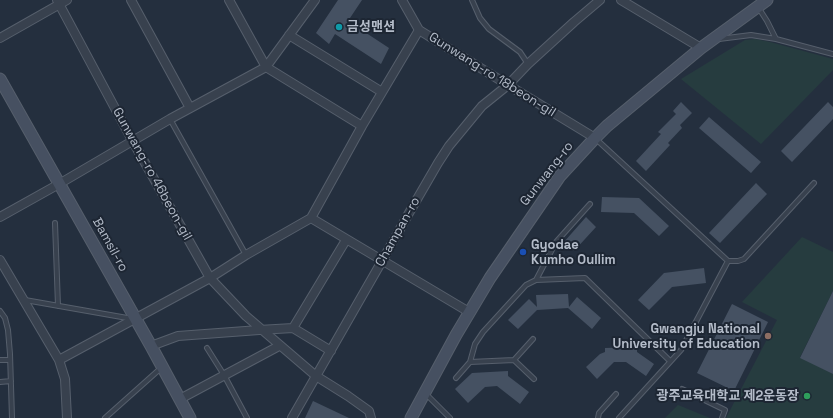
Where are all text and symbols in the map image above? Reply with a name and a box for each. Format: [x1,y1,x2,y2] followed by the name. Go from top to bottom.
[347,19,395,35] place label: 금성맨션
[334,22,344,32] marker: 금성맨션
[426,30,558,120] street label: Gunwang-ro 18beon-gil
[109,105,195,243] street label: Gunwang-ro 46beon-gil
[517,139,577,209] street label: Gunwang-ro
[372,194,424,270] street label: Champan-ro
[89,215,131,275] street label: Bamsil-ro
[531,237,616,268] place label: Gyodae Kumho Oullim
[518,247,528,257] marker: Gyodae Kumho Oullim
[613,321,760,352] place label: Gwangju National University of Education
[763,331,773,341] marker: Gwangju National University of Education
[656,388,799,404] place label: 광주교육대학교 제2운동장
[802,391,812,401] marker: 광주교육대학교 제2운동장

